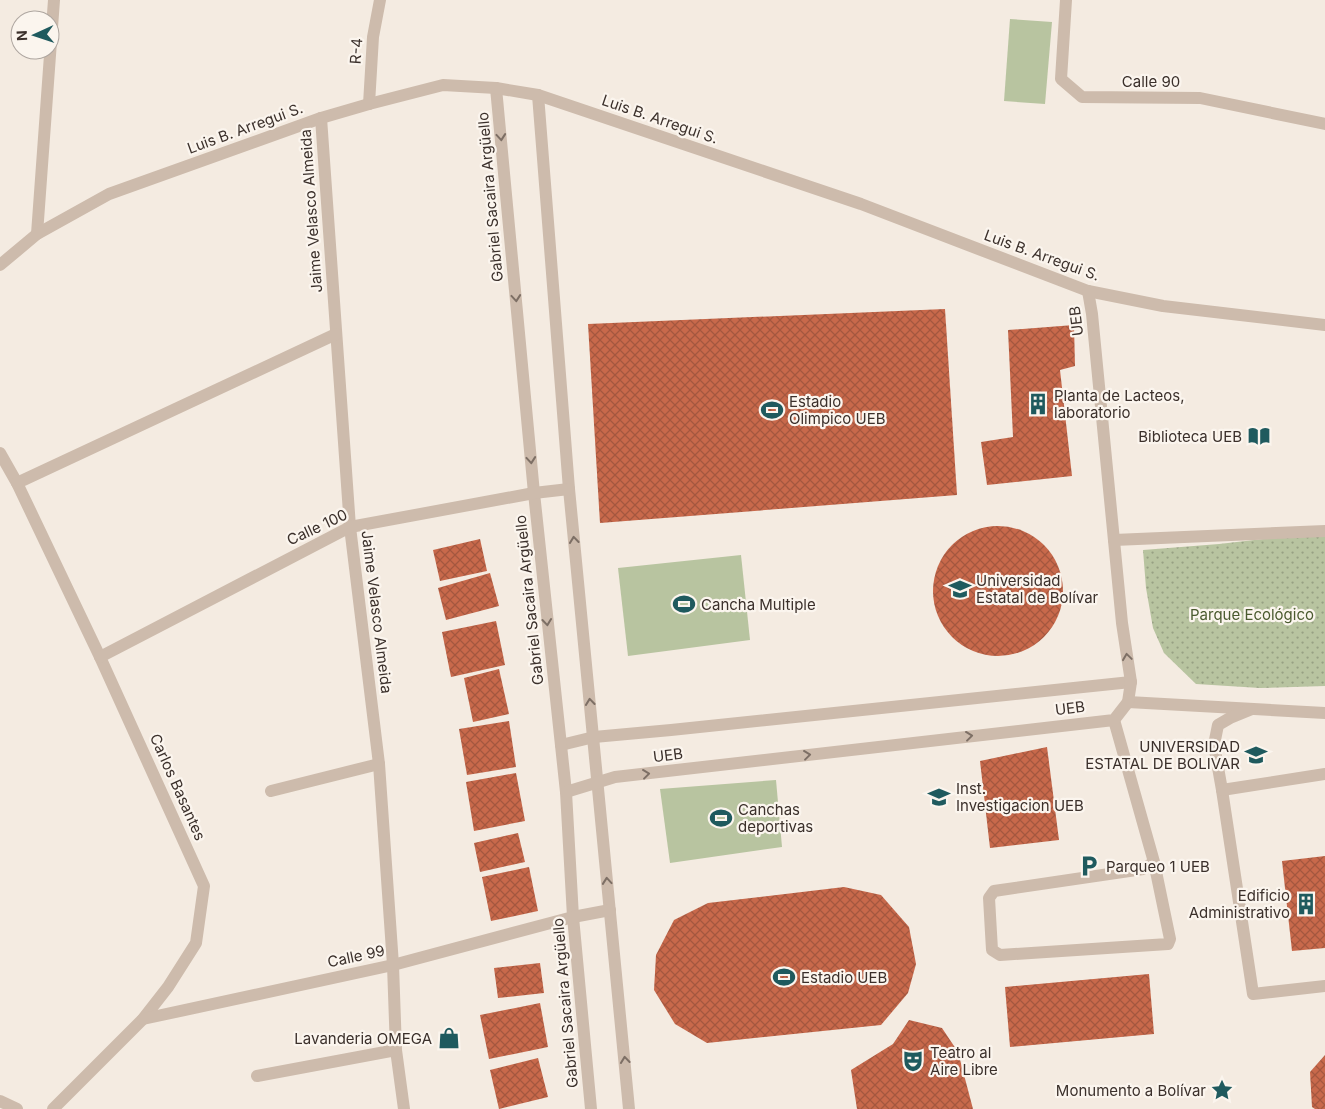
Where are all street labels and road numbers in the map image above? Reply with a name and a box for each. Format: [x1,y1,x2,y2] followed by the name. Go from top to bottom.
[346,37,366,65] street label: R-4
[1122,72,1180,91] street label: Calle 90
[599,90,721,148] street label: Luis B. Arregui S.
[185,98,305,158] street label: Luis B. Arregui S.
[473,111,507,283] street label: Gabriel Sacaira Argüello
[296,129,326,293] street label: Jaime Velasco Almeida
[982,225,1102,285] street label: Luis B. Arregui S.
[1065,305,1087,337] street label: UEB
[284,505,350,549] street label: Calle 100
[511,514,547,686] street label: Gabriel Sacaira Argüello
[358,529,396,695] street label: Jaime Velasco Almeida
[1054,697,1086,719] street label: UEB
[146,731,210,843] street label: Carlos Basantes
[652,744,684,766] street label: UEB
[548,917,582,1089] street label: Gabriel Sacaira Argüello
[326,941,386,971] street label: Calle 99

